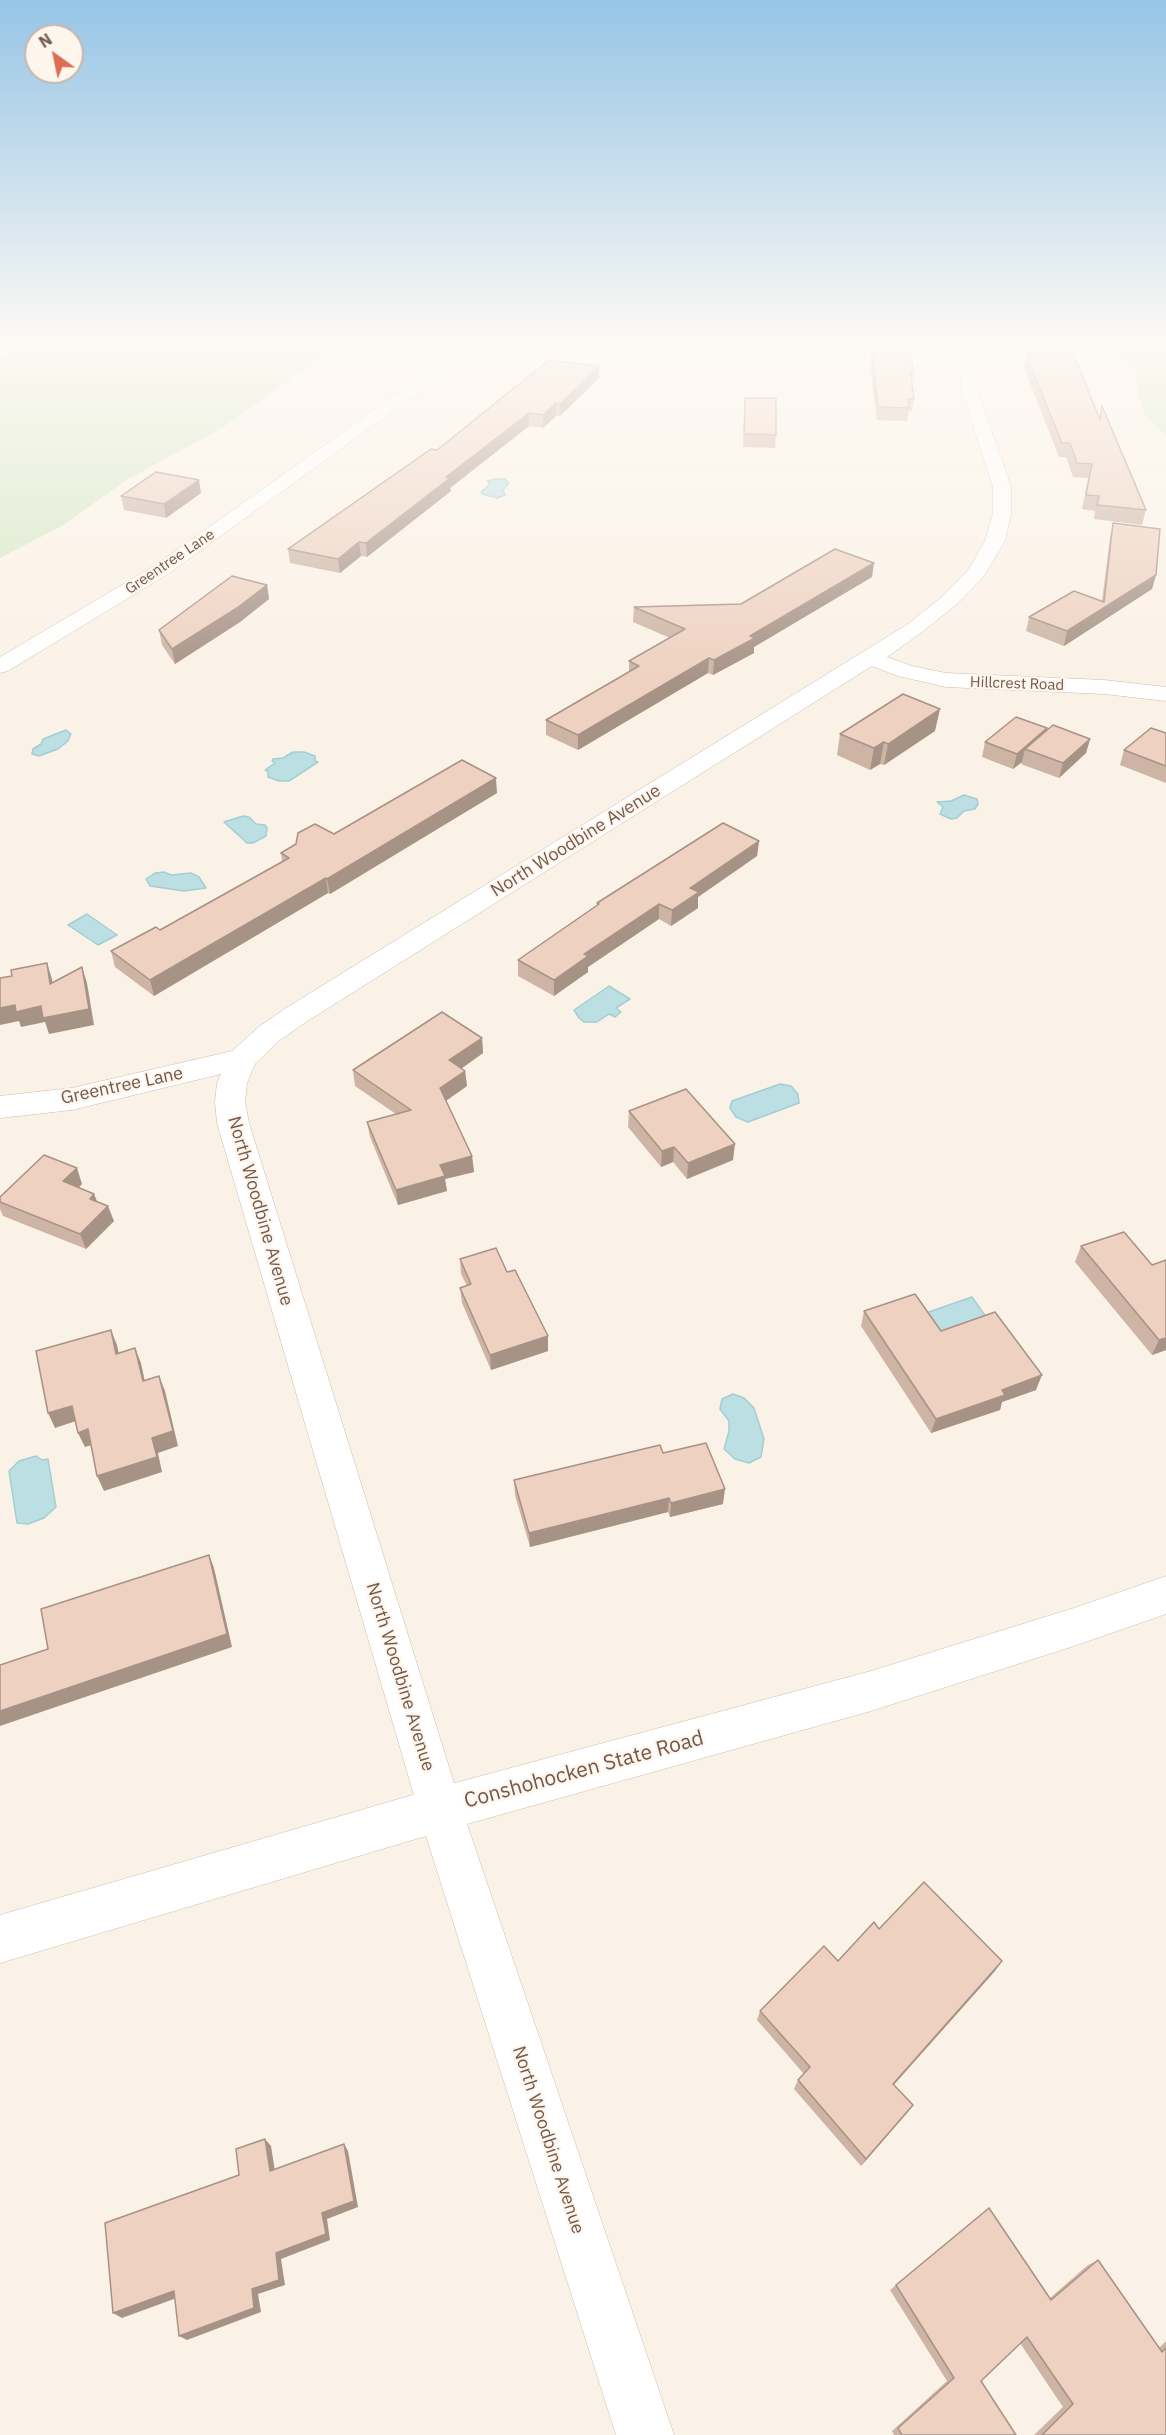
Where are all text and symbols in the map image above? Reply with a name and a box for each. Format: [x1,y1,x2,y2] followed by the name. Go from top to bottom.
[24,24,84,84] north arrow
[35,29,56,52] text: N
[122,526,218,598] street label: Greentree Lane
[970,673,1064,695] street label: Hillcrest Road
[487,780,665,902] street label: North Woodbine Avenue
[59,1062,185,1110] street label: Greentree Lane
[223,1114,297,1308] street label: North Woodbine Avenue
[361,1580,439,1774] street label: North Woodbine Avenue
[462,1726,706,1814] street label: Conshohocken State Road
[507,2043,589,2237] street label: North Woodbine Avenue

